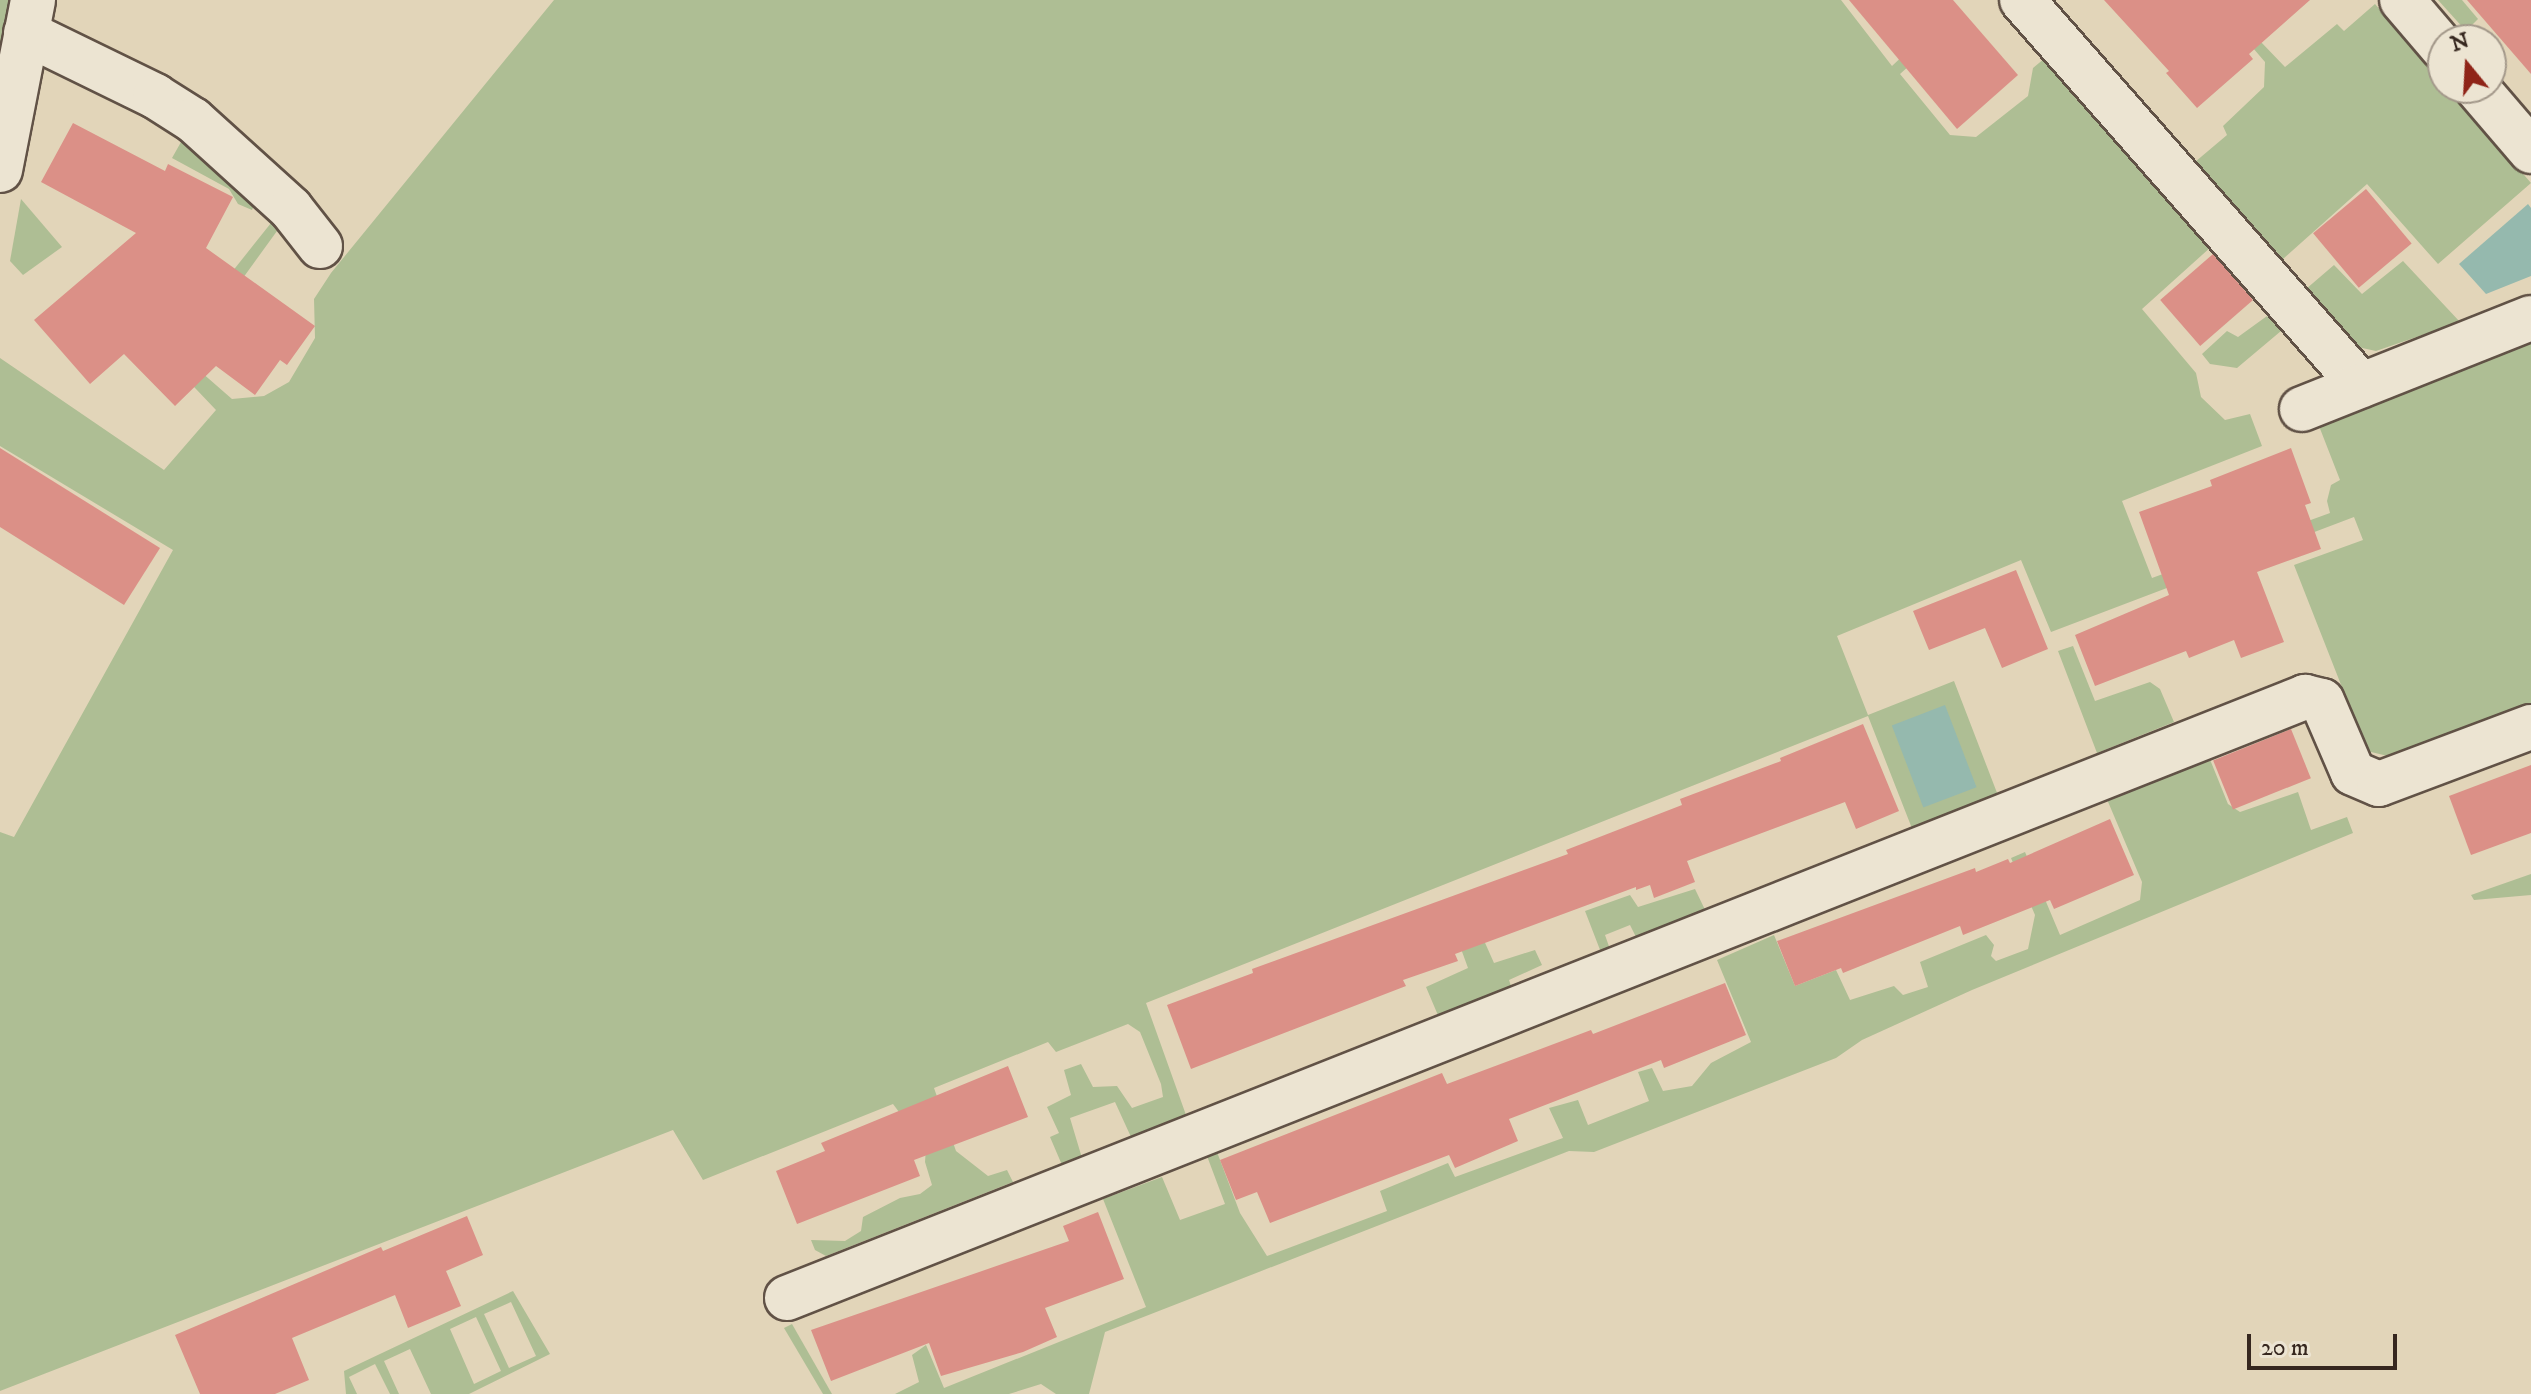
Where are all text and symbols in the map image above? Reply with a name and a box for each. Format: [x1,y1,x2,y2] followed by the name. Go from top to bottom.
[2427,24,2507,104] north arrow
[2447,27,2473,58] text: N
[2251,1318,2401,1368] scale bar
[2261,1333,2309,1363] text: 20 m

